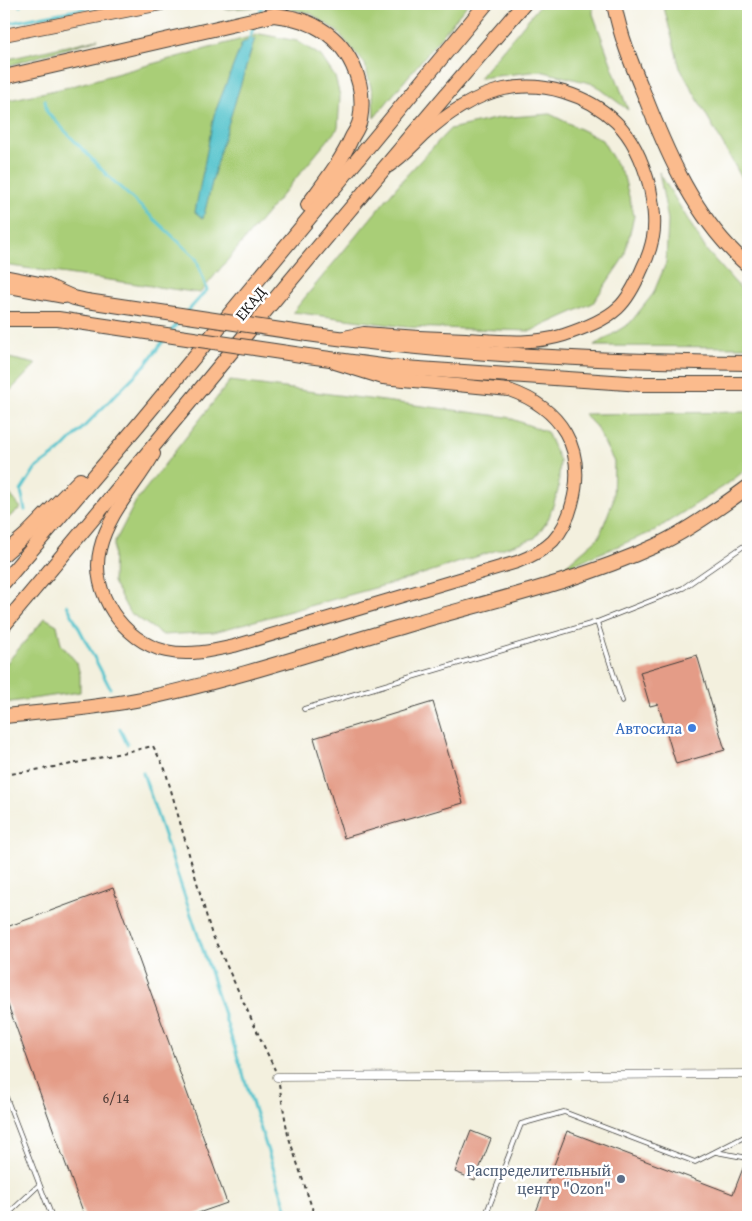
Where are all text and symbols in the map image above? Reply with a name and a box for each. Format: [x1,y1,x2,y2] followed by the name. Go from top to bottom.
[229,281,271,325] street label: ЕКАД
[616,716,682,740] place label: Автосила
[686,722,698,734] marker: Автосила
[103,1088,130,1108] house number: 6/14
[466,1158,611,1200] place label: Распределительный центр "Ozon"
[615,1173,627,1185] marker: Распределительный центр "Ozon"

